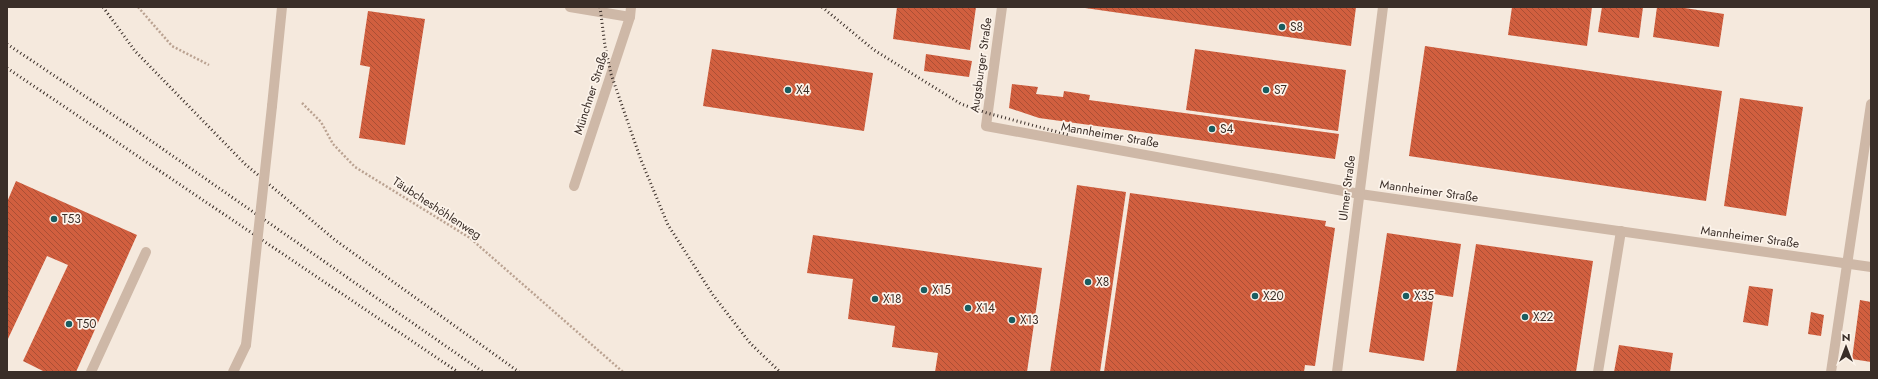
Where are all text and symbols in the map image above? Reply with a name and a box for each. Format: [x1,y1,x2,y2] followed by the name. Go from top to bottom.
[965,16,997,114] street label: Augsburger Straße
[1290,18,1303,36] place label: S8
[1277,22,1287,32] marker: S8
[569,49,613,137] street label: Münchner Straße
[796,81,810,99] place label: X4
[1274,81,1288,99] place label: S7
[783,85,793,95] marker: X4
[1261,85,1271,95] marker: S7
[1060,118,1160,152] street label: Mannheimer Straße
[1220,120,1234,138] place label: S4
[1207,124,1217,134] marker: S4
[1334,154,1360,222] street label: Ulmer Straße
[389,172,485,244] street label: Täubcheshöhlenweg
[1379,175,1479,207] street label: Mannheimer Straße
[62,210,81,228] place label: T53
[49,214,59,224] marker: T53
[1700,221,1800,253] street label: Mannheimer Straße
[1096,273,1109,291] place label: X8
[1083,277,1093,287] marker: X8
[932,281,951,299] place label: X15
[919,285,929,295] marker: X15
[1263,287,1284,305] place label: X20
[1414,287,1434,305] place label: X35
[883,290,902,308] place label: X18
[1250,291,1260,301] marker: X20
[1401,291,1411,301] marker: X35
[870,294,880,304] marker: X18
[976,299,995,317] place label: X14
[963,303,973,313] marker: X14
[1533,308,1553,326] place label: X22
[1020,311,1039,329] place label: X13
[1520,312,1530,322] marker: X22
[77,315,97,333] place label: T50
[1007,315,1017,325] marker: X13
[64,319,74,329] marker: T50
[1826,327,1866,367] north arrow
[1842,329,1850,345] text: N

